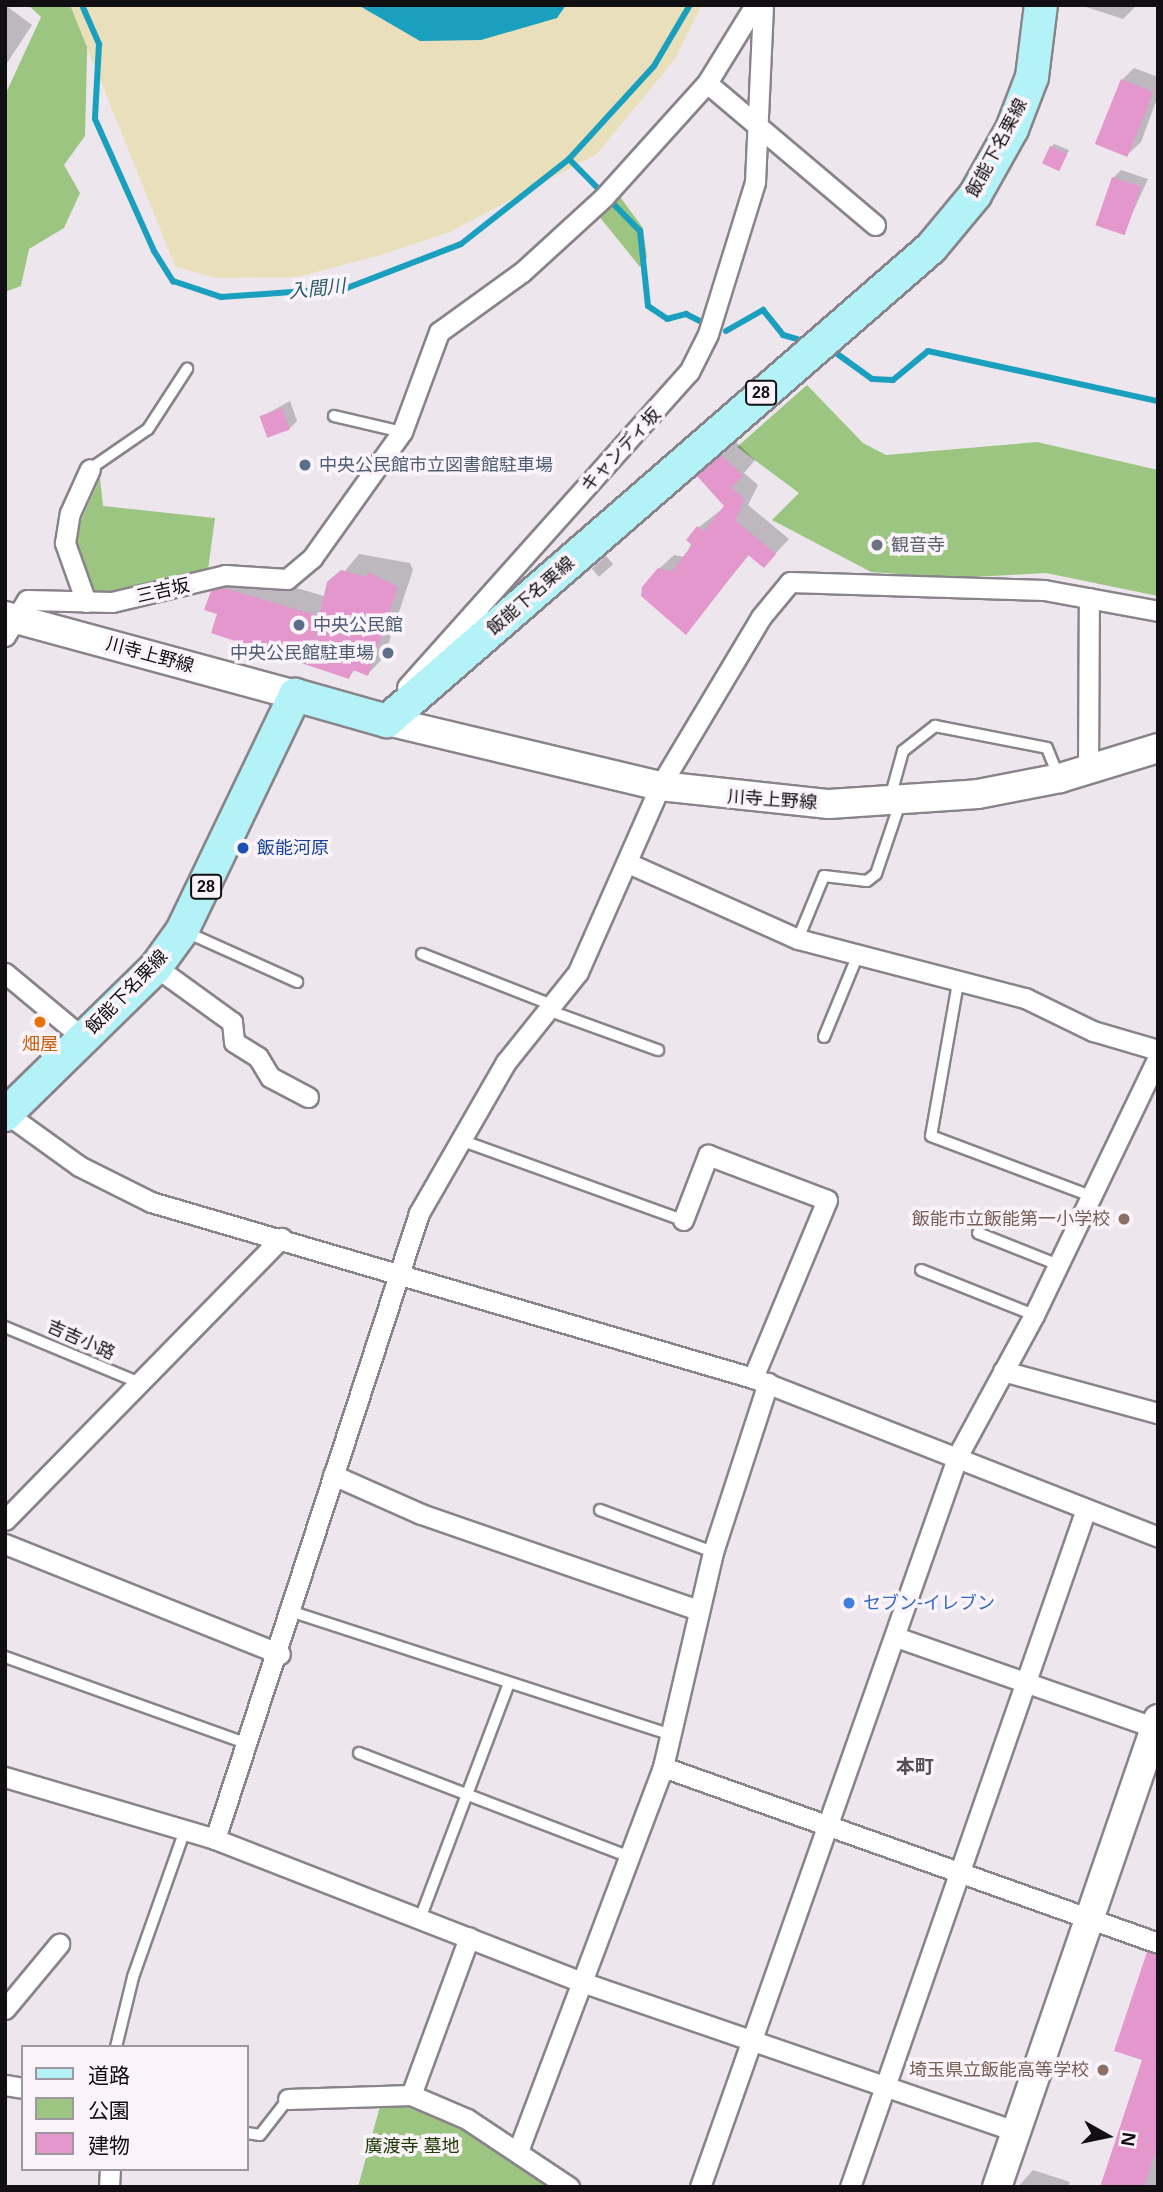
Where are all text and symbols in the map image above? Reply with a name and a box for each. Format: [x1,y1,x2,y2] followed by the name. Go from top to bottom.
[962,95,1032,201] street label: 飯能下名栗線
[287,275,347,303] water label: 入間川
[744,380,778,406] road number: 28
[576,403,666,497] street label: キャンディ坂
[319,454,553,476] place label: 中央公民館市立図書館駐車場
[297,457,313,473] marker: 中央公民館市立図書館駐車場
[891,534,945,556] place label: 観音寺
[869,537,885,553] marker: 観音寺
[483,552,579,640] street label: 飯能下名栗線
[134,574,192,608] street label: 三吉坂
[313,614,403,636] place label: 中央公民館
[291,617,307,633] marker: 中央公民館
[104,633,196,677] street label: 川寺上野線
[230,642,374,664] place label: 中央公民館駐車場
[380,645,396,661] marker: 中央公民館駐車場
[726,786,818,814] street label: 川寺上野線
[257,837,329,859] place label: 飯能河原
[235,840,251,856] marker: 飯能河原
[188,874,224,900] road number: 28
[82,946,172,1038] street label: 飯能下名栗線
[32,1014,48,1030] marker: 畑屋
[22,1033,58,1055] place label: 畑屋
[912,1208,1110,1230] place label: 飯能市立飯能第一小学校
[1116,1211,1132,1227] marker: 飯能市立飯能第一小学校
[44,1315,118,1365] street label: 吉吉小路
[863,1592,995,1614] place label: セブン-イレブン
[841,1595,857,1611] marker: セブン-イレブン
[896,1756,934,1778] district label: 本町
[21,2045,248,2171] legend
[909,2059,1089,2081] place label: 埼玉県立飯能高等学校
[1095,2062,1111,2078] marker: 埼玉県立飯能高等学校
[88,2064,130,2087] text: 道路
[88,2099,130,2122] text: 公園
[1072,2101,1142,2171] north arrow
[1117,2131,1140,2148] text: N
[88,2134,130,2157] text: 建物
[364,2135,460,2157] park label: 廣渡寺 墓地

